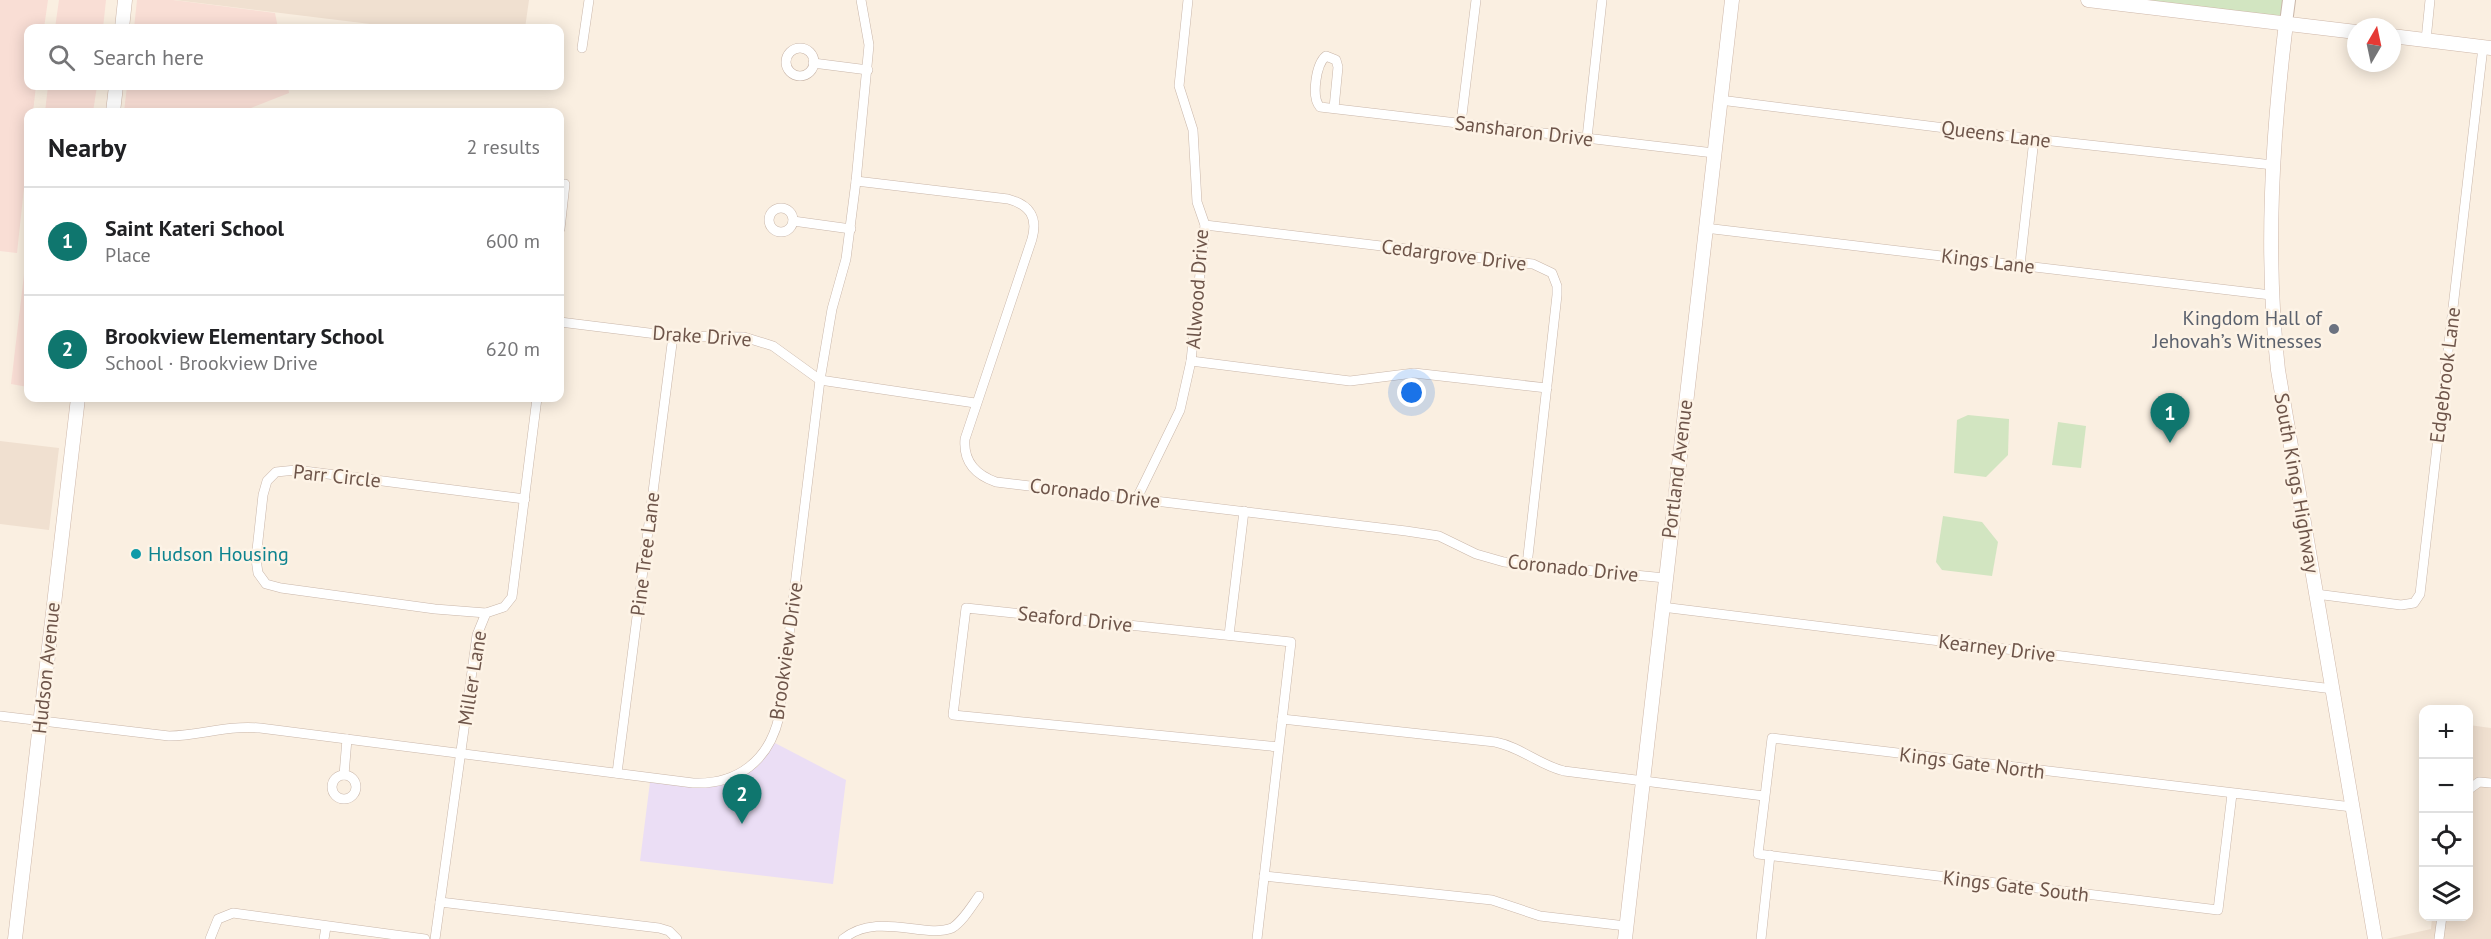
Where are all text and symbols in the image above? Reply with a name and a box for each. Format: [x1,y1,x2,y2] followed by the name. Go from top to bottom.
[2347,18,2401,72] north arrow
[24,24,564,90] search box
[45,41,78,74] icon: search
[93,43,204,71] text: Search here
[1453,110,1595,152] street label: Sansharon Drive
[1940,114,2052,154] street label: Queens Lane
[48,131,126,164] text: Nearby
[467,134,540,160] text: 2 results
[105,214,284,242] text: Saint Kateri School
[62,228,73,254] text: 1
[486,228,540,254] text: 600 m
[1180,228,1214,350] street label: Allwood Drive
[1380,233,1528,277] street label: Cedargrove Drive
[105,242,151,268] text: Place
[1940,242,2036,280] street label: Kings Lane
[2152,305,2324,354] place label: Kingdom Hall of Jehovah’s Witnesses
[2424,306,2466,444] street label: Edgebrook Lane
[651,320,753,352] street label: Drake Drive
[105,322,384,350] text: Brookview Elementary School
[2327,322,2341,336] marker: Kingdom Hall of Jehovah’s Witnesses
[62,336,73,362] text: 2
[486,336,540,362] text: 620 m
[105,350,318,376] text: School · Brookview Drive
[1397,378,1426,407] your location
[2268,391,2326,576] street label: South Kings Highway
[2150,394,2190,443] pin: 1
[1656,398,1698,540] street label: Portland Avenue
[292,458,382,494] street label: Parr Circle
[1028,472,1162,514] street label: Coronado Drive
[625,491,665,617] street label: Pine Tree Lane
[148,541,289,567] place label: Hudson Housing
[129,547,143,561] marker: Hudson Housing
[1506,548,1640,588] street label: Coronado Drive
[763,581,809,721] street label: Brookview Drive
[1016,600,1134,638] street label: Seaford Drive
[26,601,66,735] street label: Hudson Avenue
[452,628,492,728] street label: Miller Lane
[1937,628,2057,668] street label: Kearney Drive
[2419,705,2473,921] map controls
[2419,705,2473,759] button: +
[1898,741,2046,785] street label: Kings Gate North
[2419,759,2473,813] button: −
[722,774,762,824] pin: 2
[2419,813,2473,867] button: locate
[1941,864,2091,908] street label: Kings Gate South
[2419,867,2473,921] button: layers

